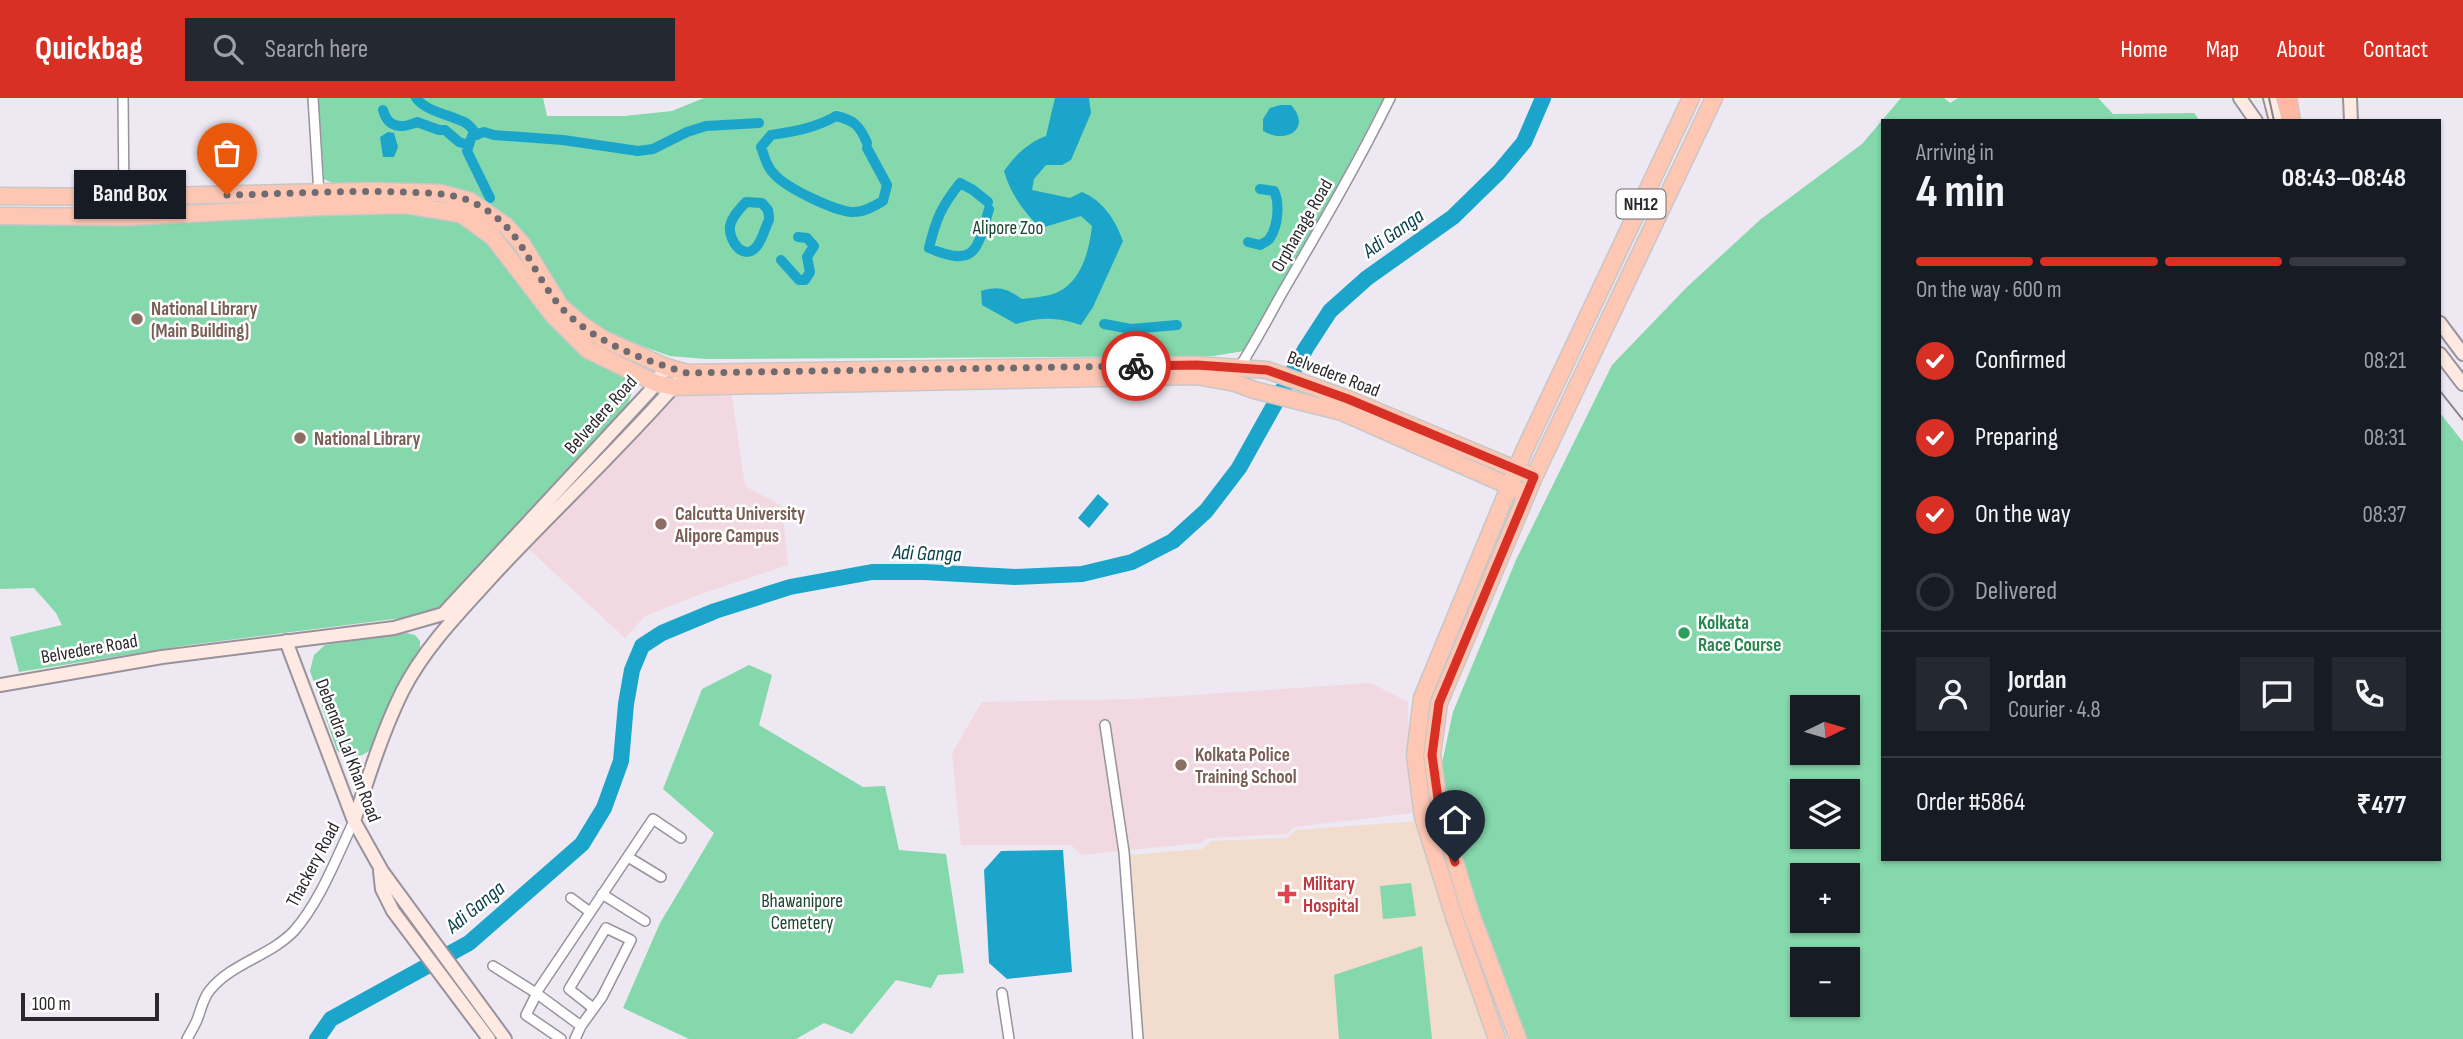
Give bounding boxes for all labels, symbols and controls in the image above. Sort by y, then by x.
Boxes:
search box [185,18,675,81]
text: Quickbag [35,29,143,69]
icon: search [209,30,247,68]
text: Search here [265,34,368,65]
text: Home [2120,35,2168,64]
text: Map [2206,35,2239,64]
text: About [2277,35,2325,64]
text: Contact [2363,35,2428,64]
pin [197,123,257,195]
icon: bag [208,134,246,172]
text: Arriving in [1916,139,1994,167]
text: 08:43–08:48 [2282,163,2406,194]
text: 4 min [1916,165,2005,220]
callout: Band Box [73,170,185,220]
street label: Orphanage Road [1266,175,1338,276]
text: Band Box [93,180,167,208]
road number: NH12 [1616,190,1666,218]
water label: Adi Ganga [1357,203,1429,264]
park label: Alipore Zoo [972,217,1043,240]
text: On the way · 600 m [1916,276,2062,304]
place label: National Library (Main Building) [151,298,257,343]
marker: National Library (Main Building) [129,311,145,327]
courier [1101,331,1171,401]
icon: check [1916,342,1954,380]
text: Confirmed [1975,345,2066,376]
street label: Belvedere Road [1284,346,1383,403]
icon: bike [1117,347,1155,385]
text: 08:21 [2364,347,2406,375]
street label: Belvedere Road [560,371,642,459]
icon: check [1916,419,1954,457]
text: Preparing [1975,422,2058,453]
text: 08:31 [2364,424,2406,452]
place label: National Library [314,428,420,451]
marker: National Library [292,430,308,446]
icon: check [1916,496,1954,534]
text: On the way [1975,499,2071,530]
text: 08:37 [2362,501,2406,529]
place label: Calcutta University Alipore Campus [674,503,805,548]
marker: Calcutta University Alipore Campus [653,516,669,532]
water label: Adi Ganga [891,540,962,567]
text: Delivered [1975,576,2057,607]
place label: Kolkata Race Course [1698,612,1781,657]
marker: Kolkata Race Course [1676,625,1692,641]
street label: Belvedere Road [39,630,139,669]
button: person [1916,657,1990,731]
button: chat [2240,657,2314,731]
button: phone [2332,657,2406,731]
text: Jordan [2008,665,2066,696]
street label: Debendra Lal Khan Road [310,676,386,826]
north arrow [1790,695,1860,765]
map controls [1790,695,1860,1017]
text: Courier · 4.8 [2008,696,2101,724]
place label: Kolkata Police Training School [1195,744,1297,789]
marker: Kolkata Police Training School [1173,757,1189,773]
button: layers [1790,779,1860,849]
text: Order #5864 [1916,787,2025,818]
pin [1425,790,1485,862]
text: ₹477 [2357,790,2406,821]
icon: home [1436,801,1474,839]
street label: Thackery Road [281,818,345,911]
button: + [1790,863,1860,933]
place label: Military Hospital [1303,873,1359,918]
water label: Adi Ganga [440,876,510,939]
marker: Military Hospital [1277,884,1297,904]
park label: Bhawanipore Cemetery [761,890,843,935]
button: − [1790,947,1860,1017]
scale bar [21,990,159,1022]
text: 100 m [32,993,71,1016]

